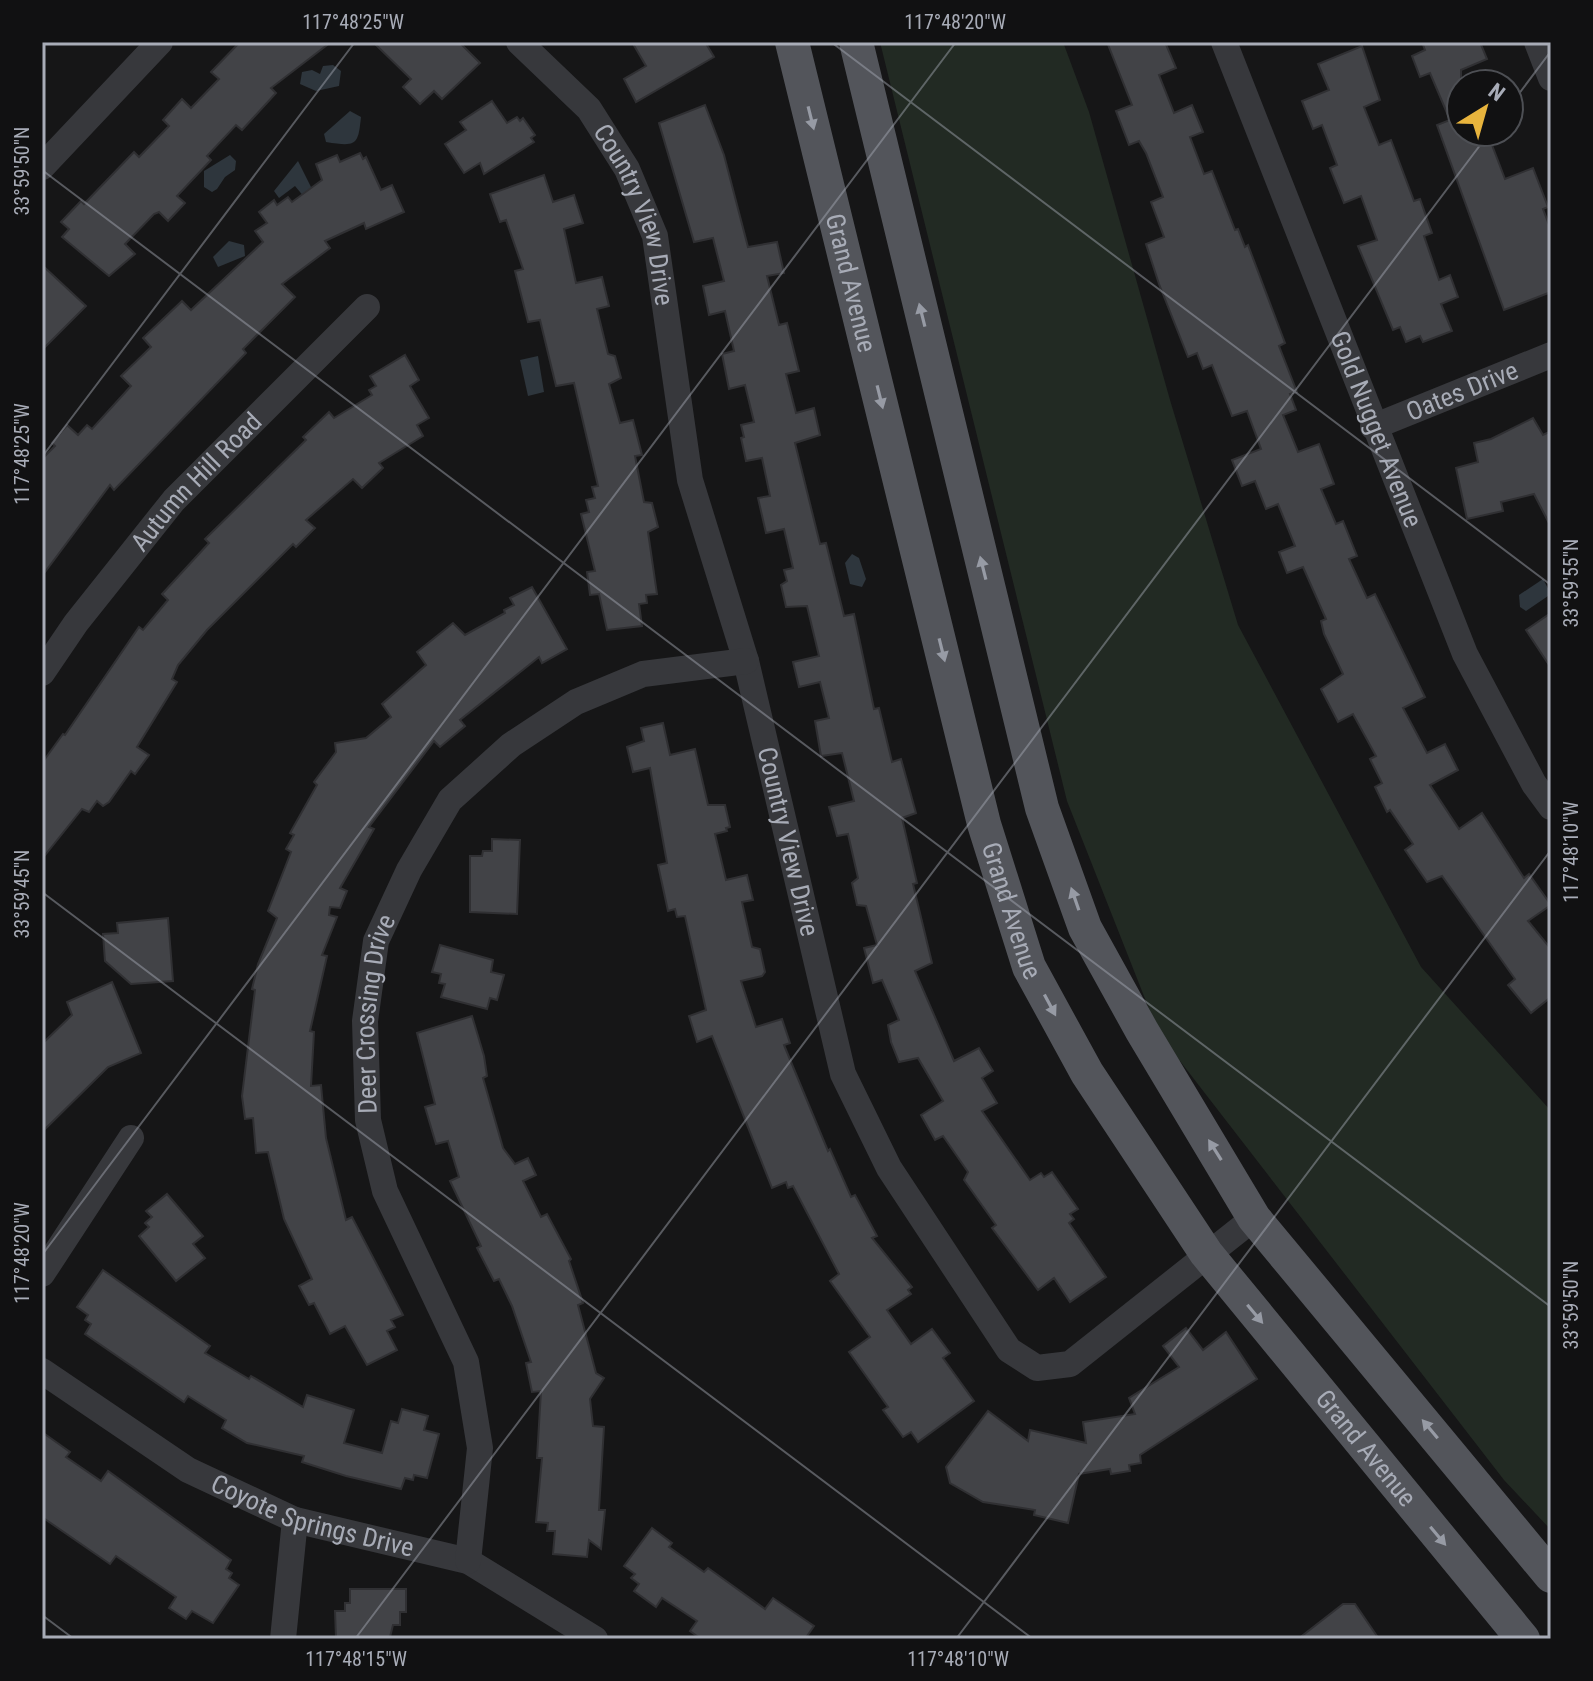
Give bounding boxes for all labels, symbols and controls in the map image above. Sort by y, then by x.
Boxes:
text: 117°48'25"W [302,10,404,34]
text: 117°48'20"W [904,10,1006,34]
north arrow [1445,68,1525,148]
text: N [1484,78,1510,106]
one-way arrow [805,105,818,130]
street label: Country View Drive [587,118,680,307]
text: 33°59'50"N [10,126,34,216]
street label: Grand Avenue [820,211,883,355]
one-way arrow [915,303,927,328]
street label: Gold Nugget Avenue [1324,327,1429,532]
street label: Oates Drive [1402,355,1522,427]
one-way arrow [874,385,886,410]
text: 117°48'25"W [10,403,34,505]
street label: Autumn Hill Road [124,406,268,557]
text: 33°59'55"N [1559,538,1583,628]
one-way arrow [976,556,988,581]
one-way arrow [936,637,948,662]
street label: Country View Drive [752,744,825,939]
text: 117°48'10"W [1559,801,1583,903]
street label: Grand Avenue [976,839,1048,984]
text: 33°59'45"N [10,849,34,939]
one-way arrow [1068,887,1080,911]
street label: Deer Crossing Drive [350,909,401,1114]
one-way arrow [1043,993,1056,1016]
one-way arrow [1208,1139,1222,1161]
text: 117°48'20"W [10,1202,34,1304]
text: 33°59'50"N [1559,1260,1583,1350]
one-way arrow [1246,1303,1263,1323]
street label: Grand Avenue [1310,1384,1423,1512]
one-way arrow [1422,1420,1439,1440]
street label: Coyote Springs Drive [206,1468,417,1563]
one-way arrow [1429,1526,1446,1546]
text: 117°48'15"W [305,1647,407,1671]
text: 117°48'10"W [907,1647,1009,1671]

